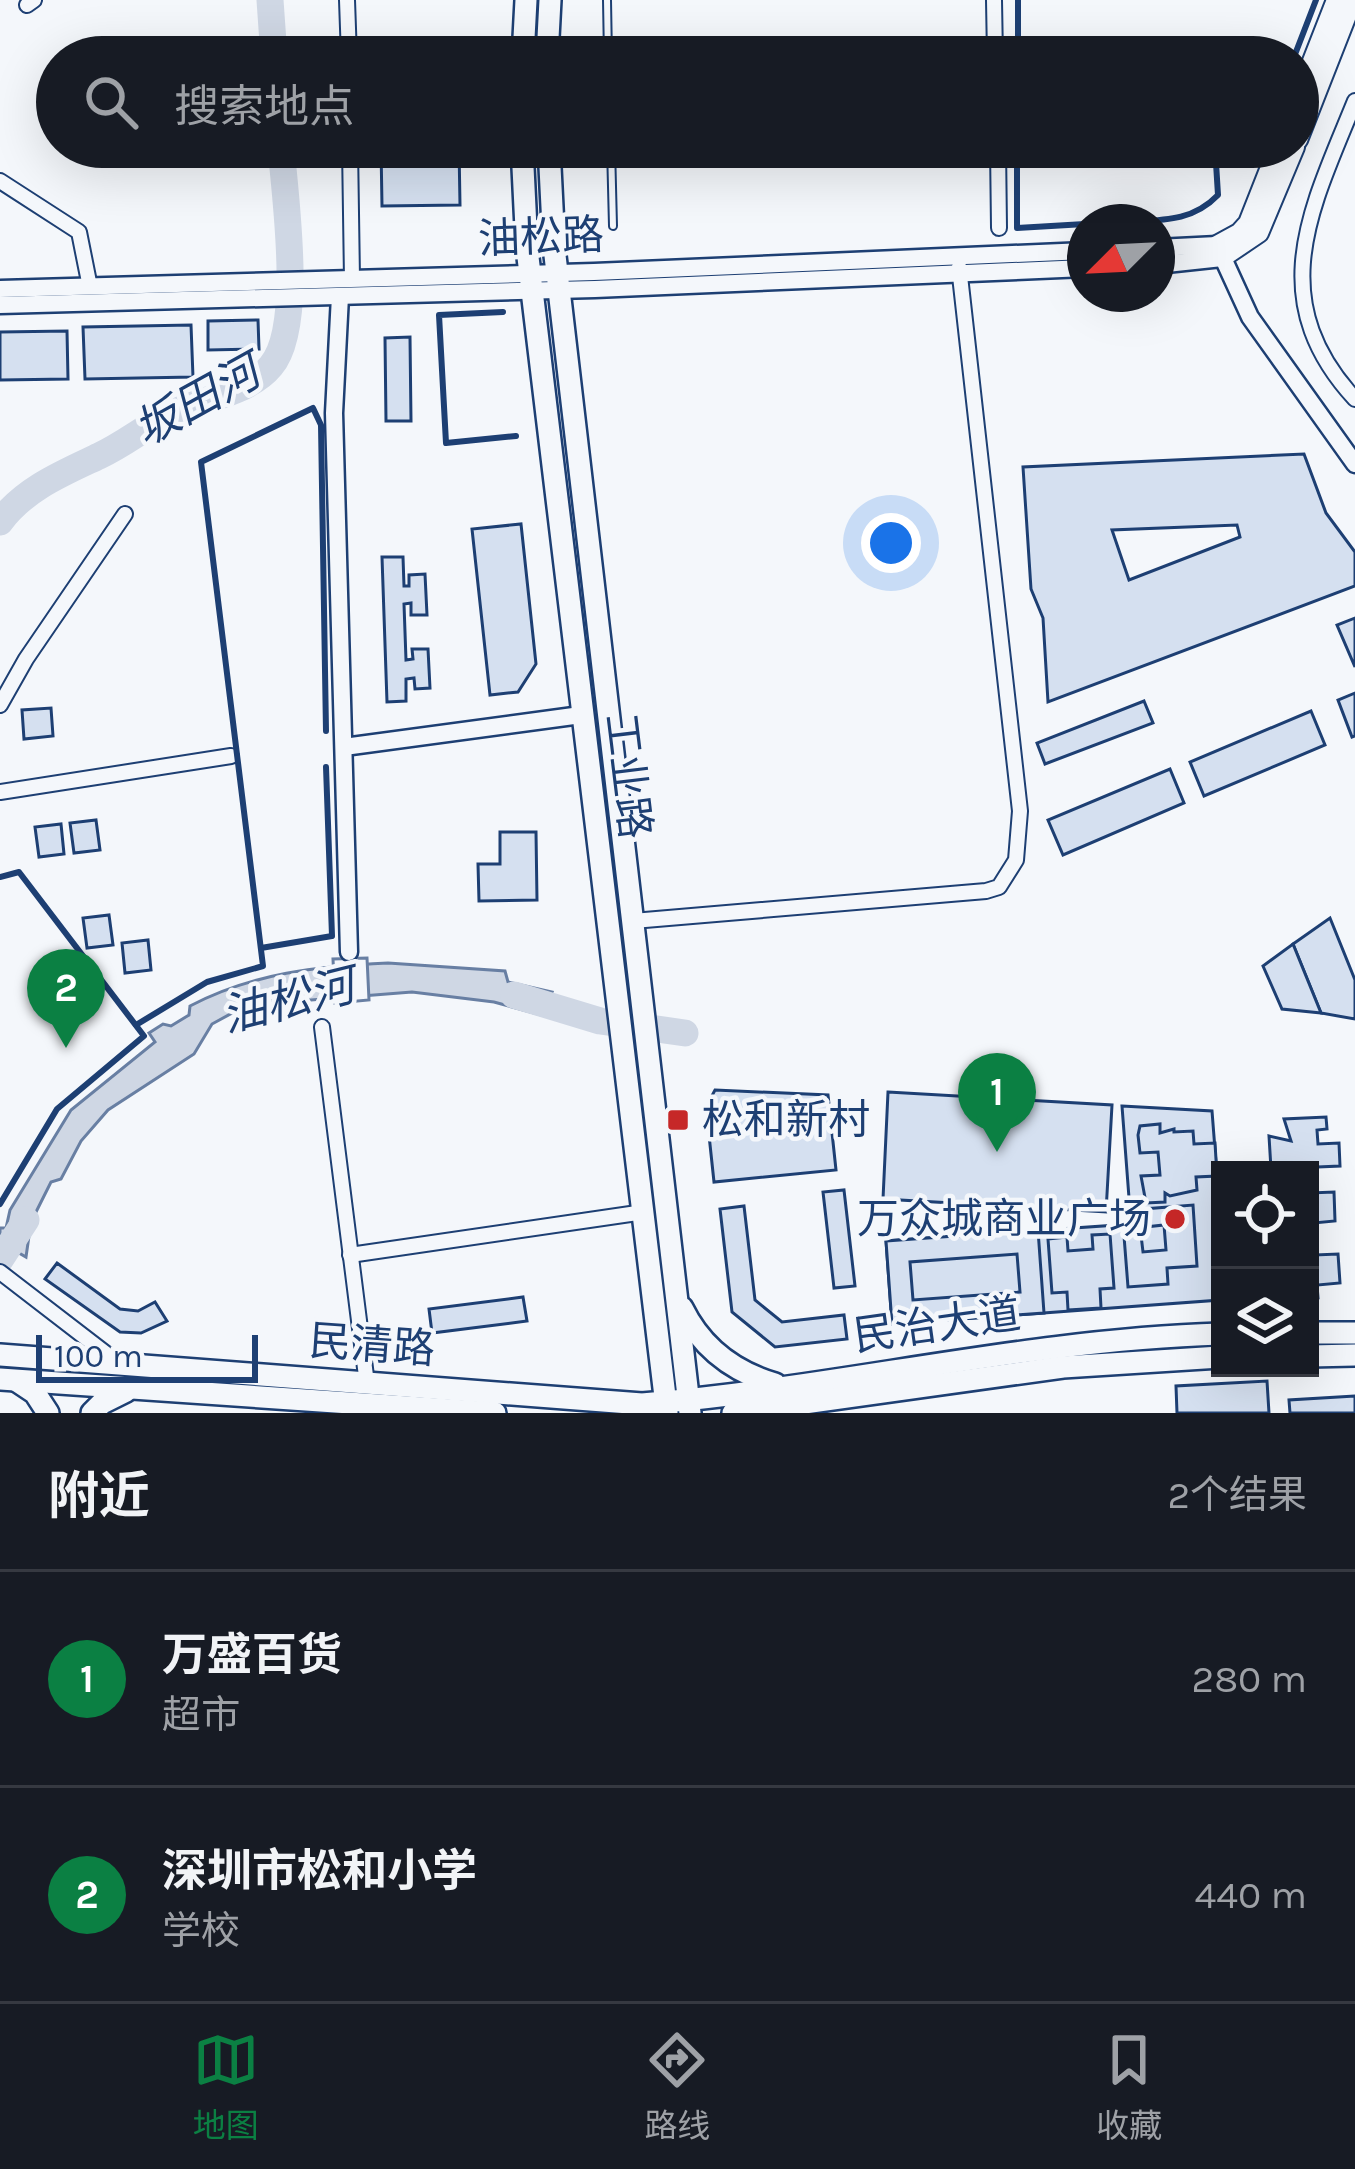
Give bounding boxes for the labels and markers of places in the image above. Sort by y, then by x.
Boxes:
pin: 2 [27,949,105,1048]
pin: 1 [958,1053,1036,1152]
place label: 松和新村 [702,1095,870,1145]
marker: 松和新村 [665,1107,691,1133]
place label: 万众城商业广场 [857,1194,1151,1244]
marker: 万众城商业广场 [1162,1206,1188,1232]

